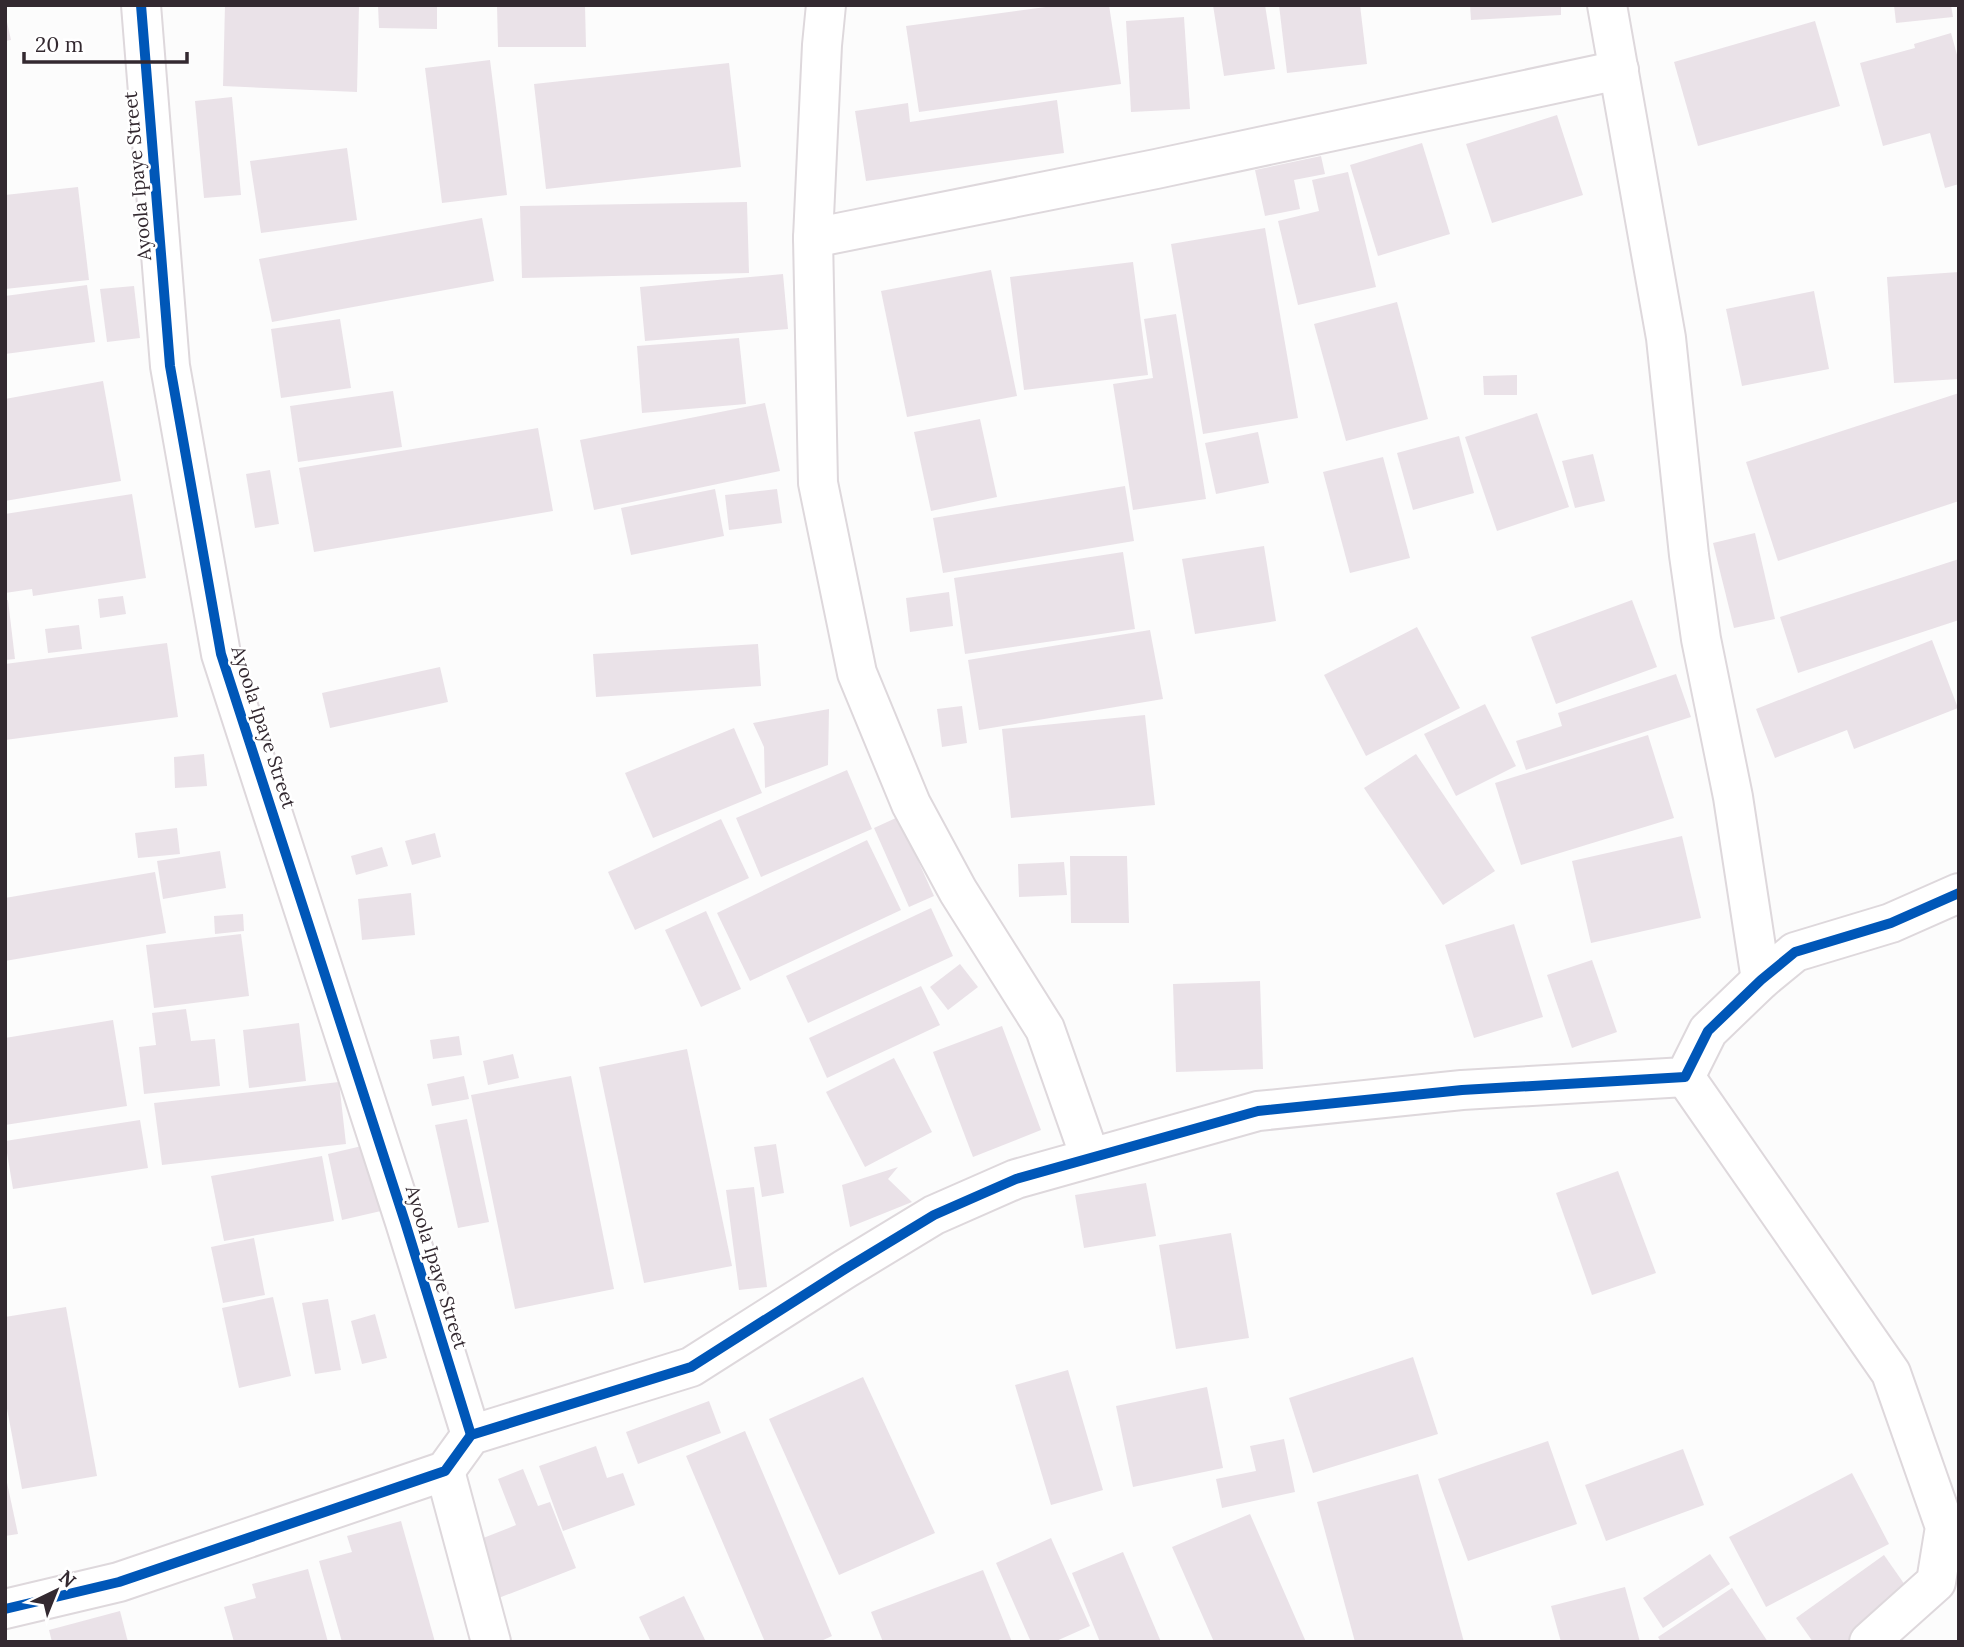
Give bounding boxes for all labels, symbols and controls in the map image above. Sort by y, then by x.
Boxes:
scale bar [24,21,187,65]
text: 20 m [35,31,84,58]
street label: Ayoola Ipaye Street [118,90,156,263]
street label: Ayoola Ipaye Street [226,642,302,812]
street label: Ayoola Ipaye Street [400,1181,473,1352]
north arrow [21,1556,91,1626]
text: N [54,1565,81,1593]

